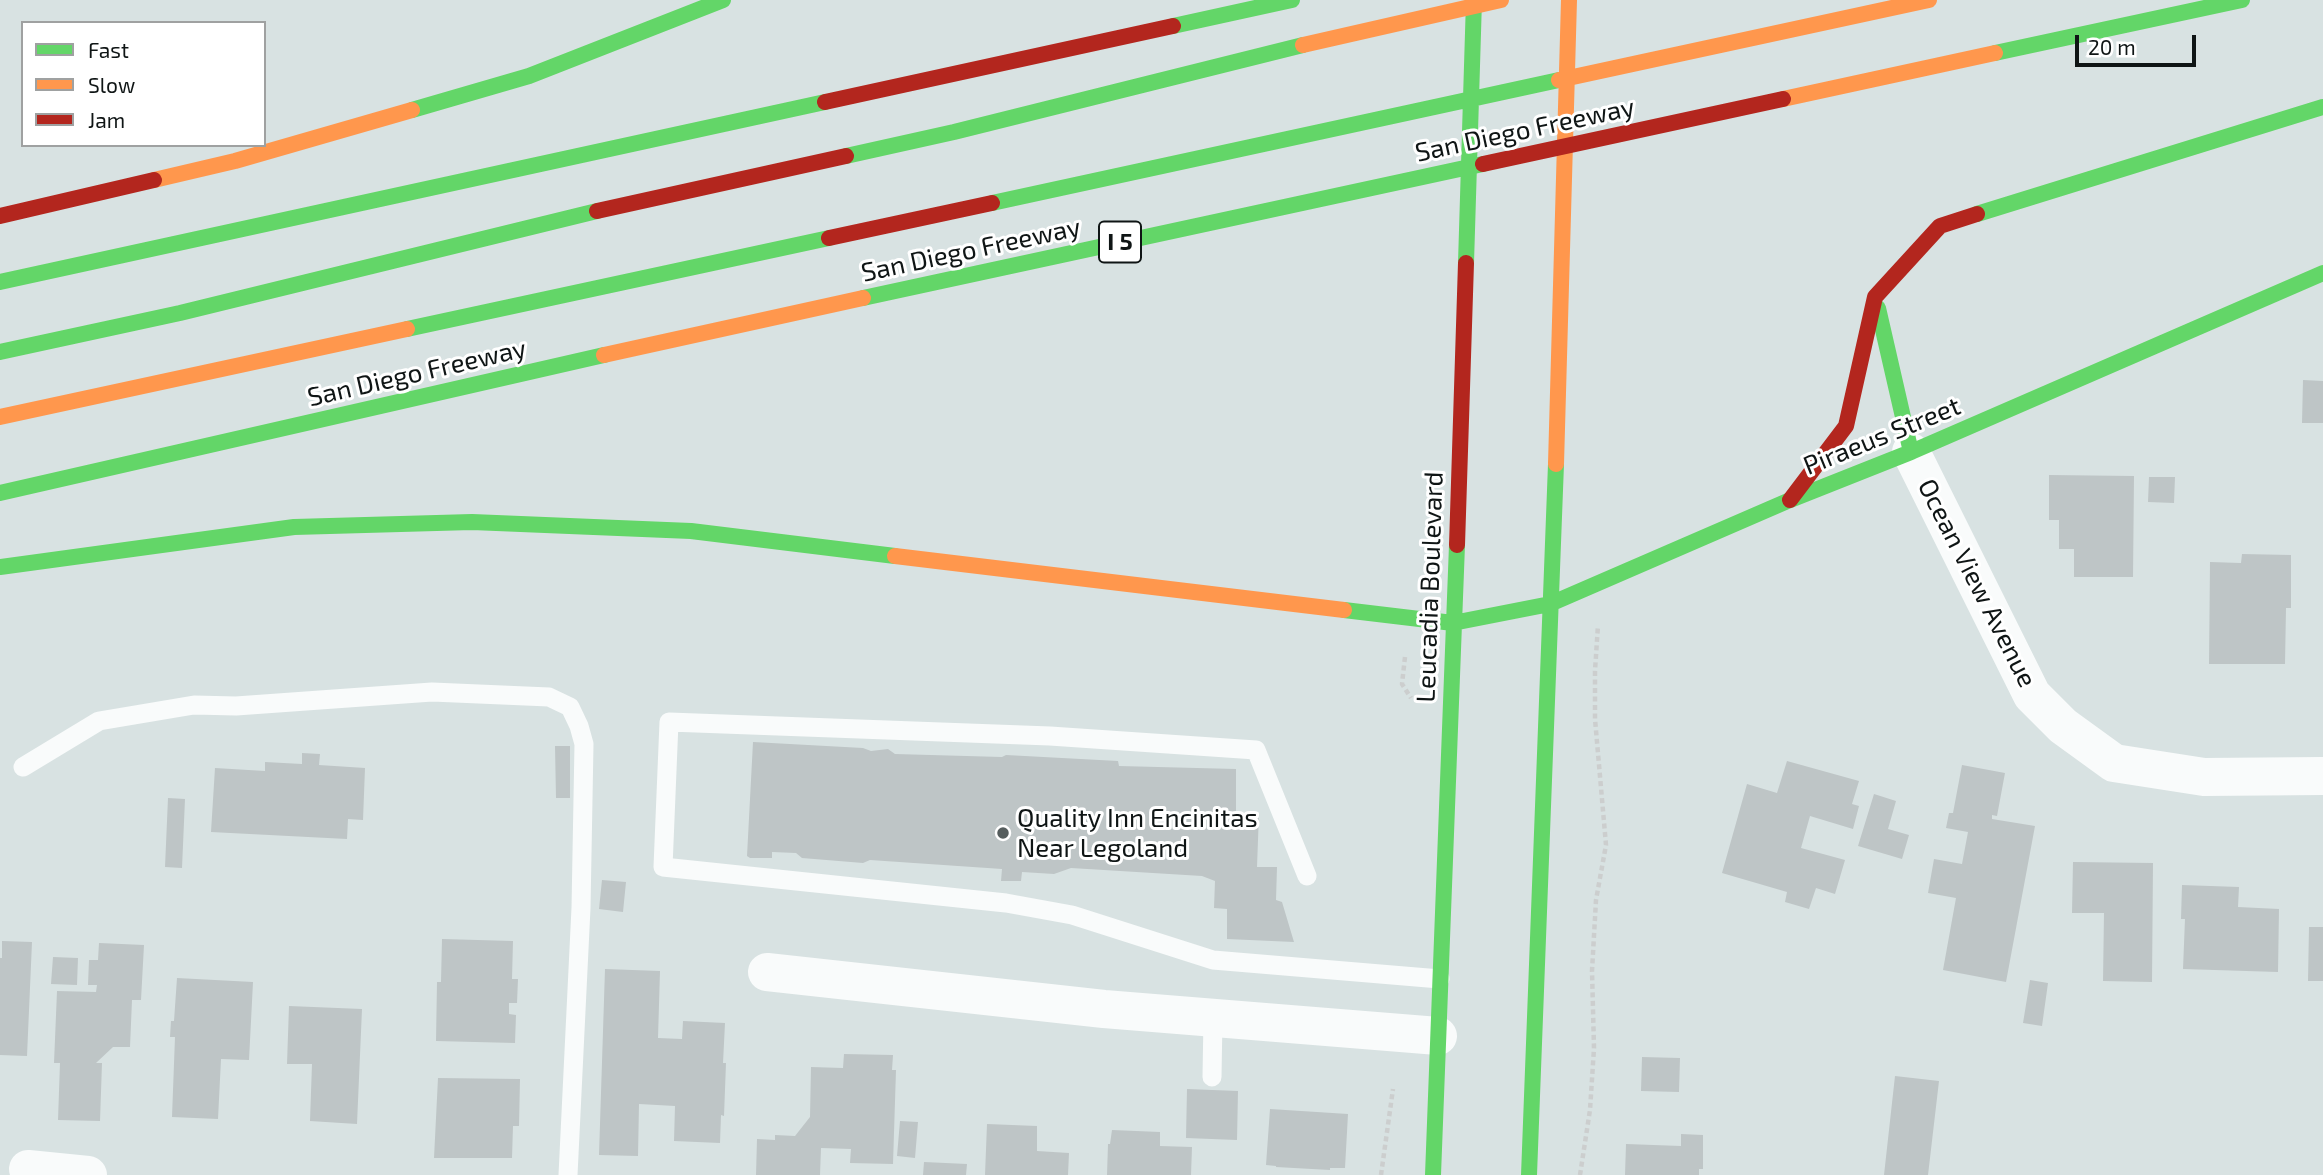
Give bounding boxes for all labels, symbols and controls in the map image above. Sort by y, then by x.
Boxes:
legend [21,21,266,147]
scale bar [2078,21,2199,65]
text: 20 m [2088,34,2136,59]
text: Fast [88,37,129,62]
text: Slow [88,72,135,97]
street label: San Diego Freeway [1413,92,1637,168]
text: Jam [88,107,125,132]
street label: San Diego Freeway [859,212,1083,288]
road number: I 5 [1099,222,1141,262]
street label: San Diego Freeway [305,333,529,413]
street label: Piraeus Street [1799,390,1965,482]
street label: Leucadia Boulevard [1410,471,1450,703]
street label: Ocean View Avenue [1911,474,2043,692]
place label: Quality Inn Encinitas Near Legoland [1017,802,1258,864]
marker: Quality Inn Encinitas Near Legoland [995,825,1011,841]

